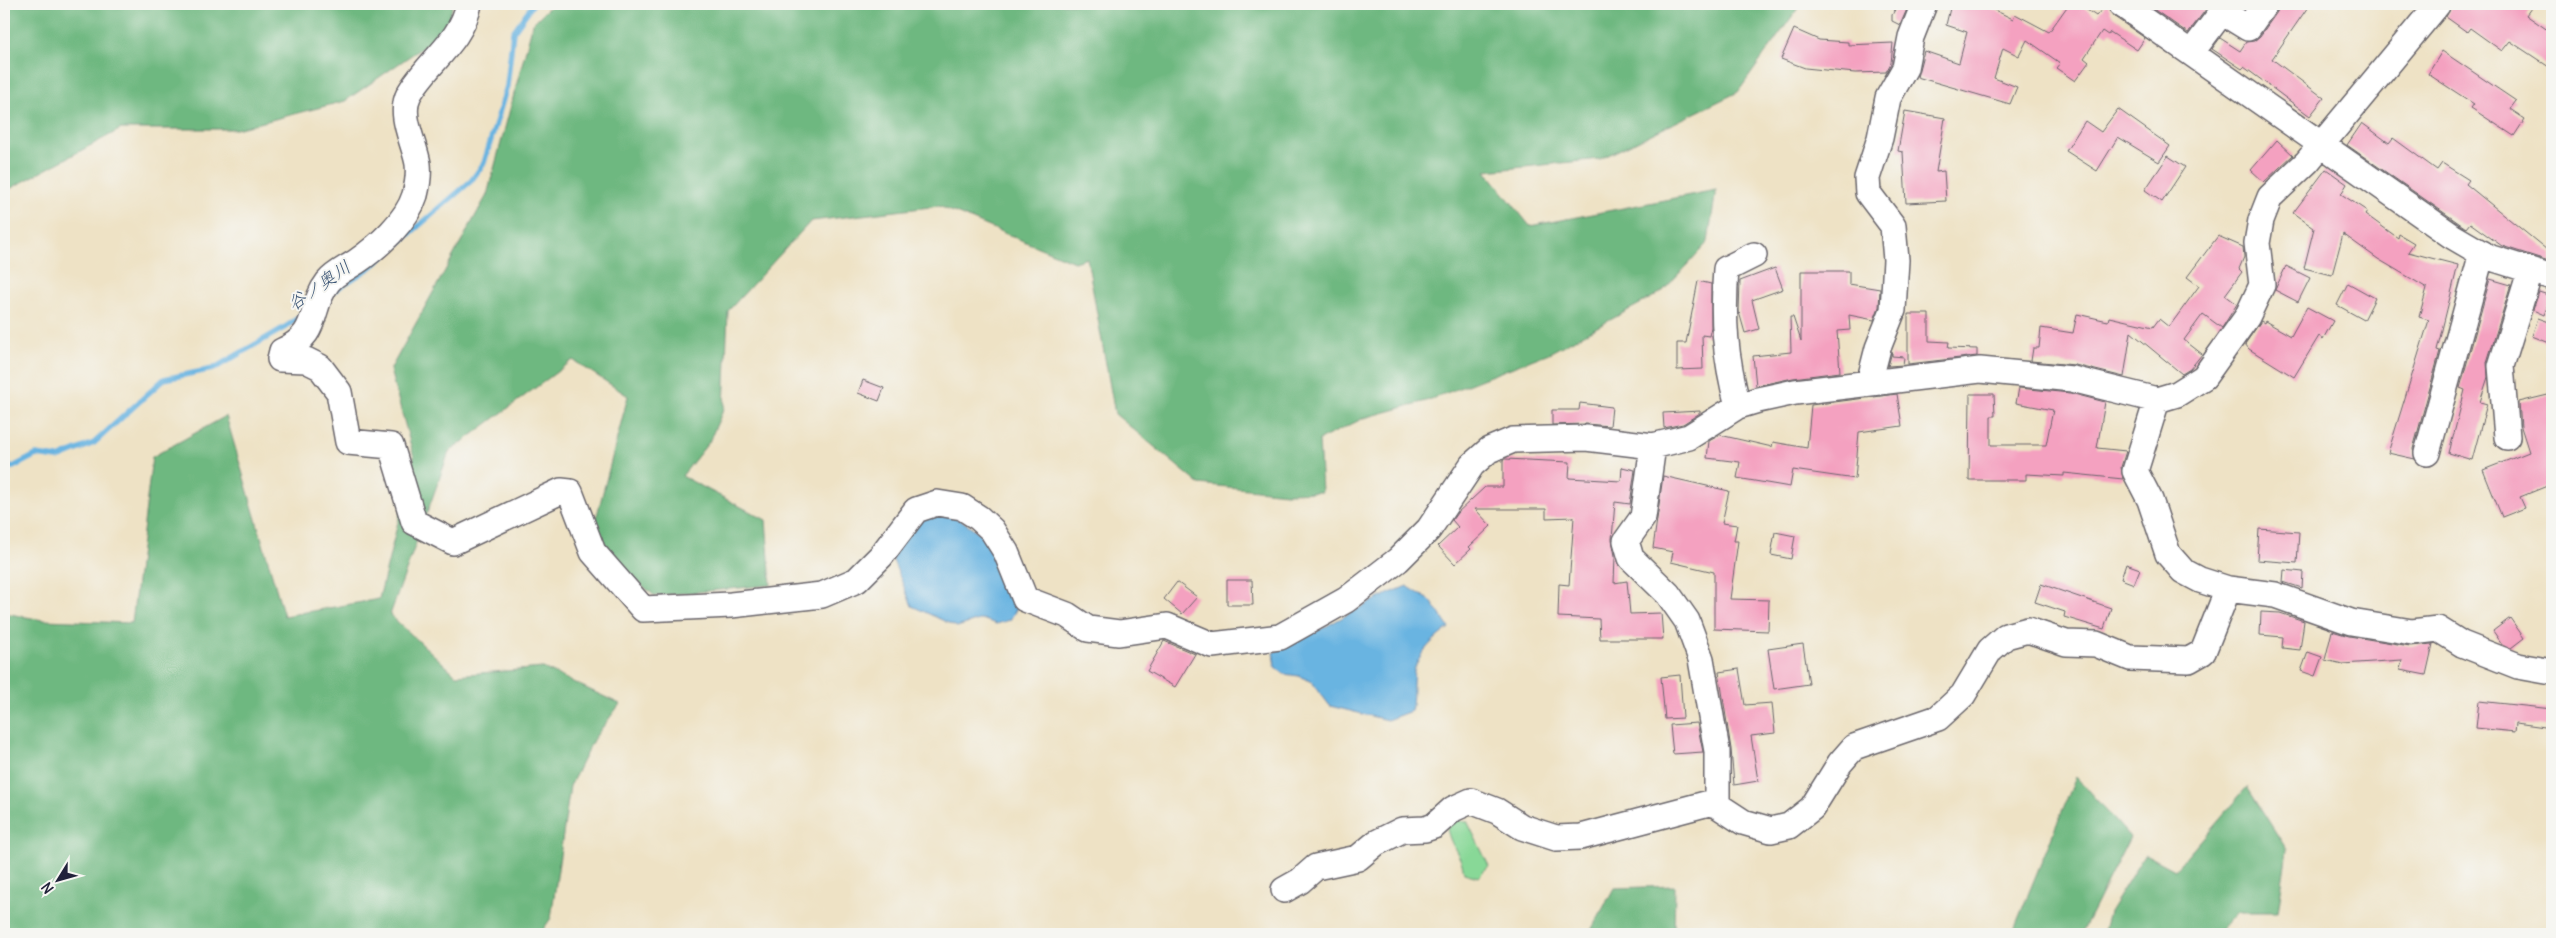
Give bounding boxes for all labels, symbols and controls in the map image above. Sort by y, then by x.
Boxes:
water label: 谷ノ奥川 [283,255,355,315]
north arrow [32,856,82,906]
text: N [38,879,58,897]

